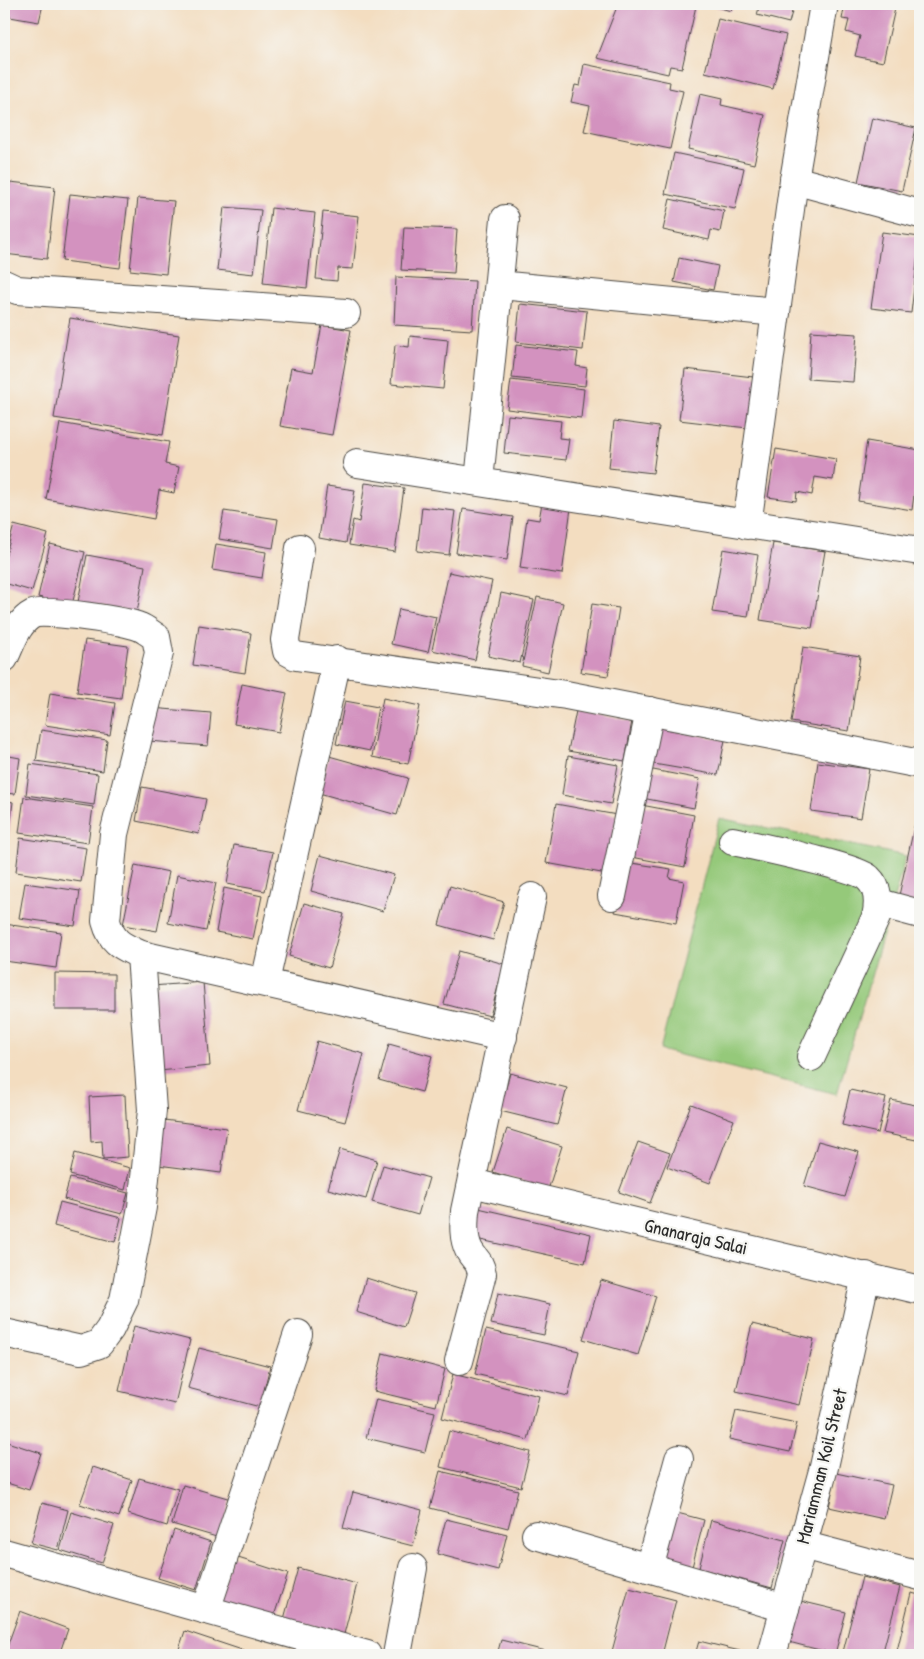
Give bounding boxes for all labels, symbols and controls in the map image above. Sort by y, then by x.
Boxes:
street label: Gnanaraja Salai [642,1212,750,1260]
street label: Mariamman Koil Street [789,1385,853,1547]

